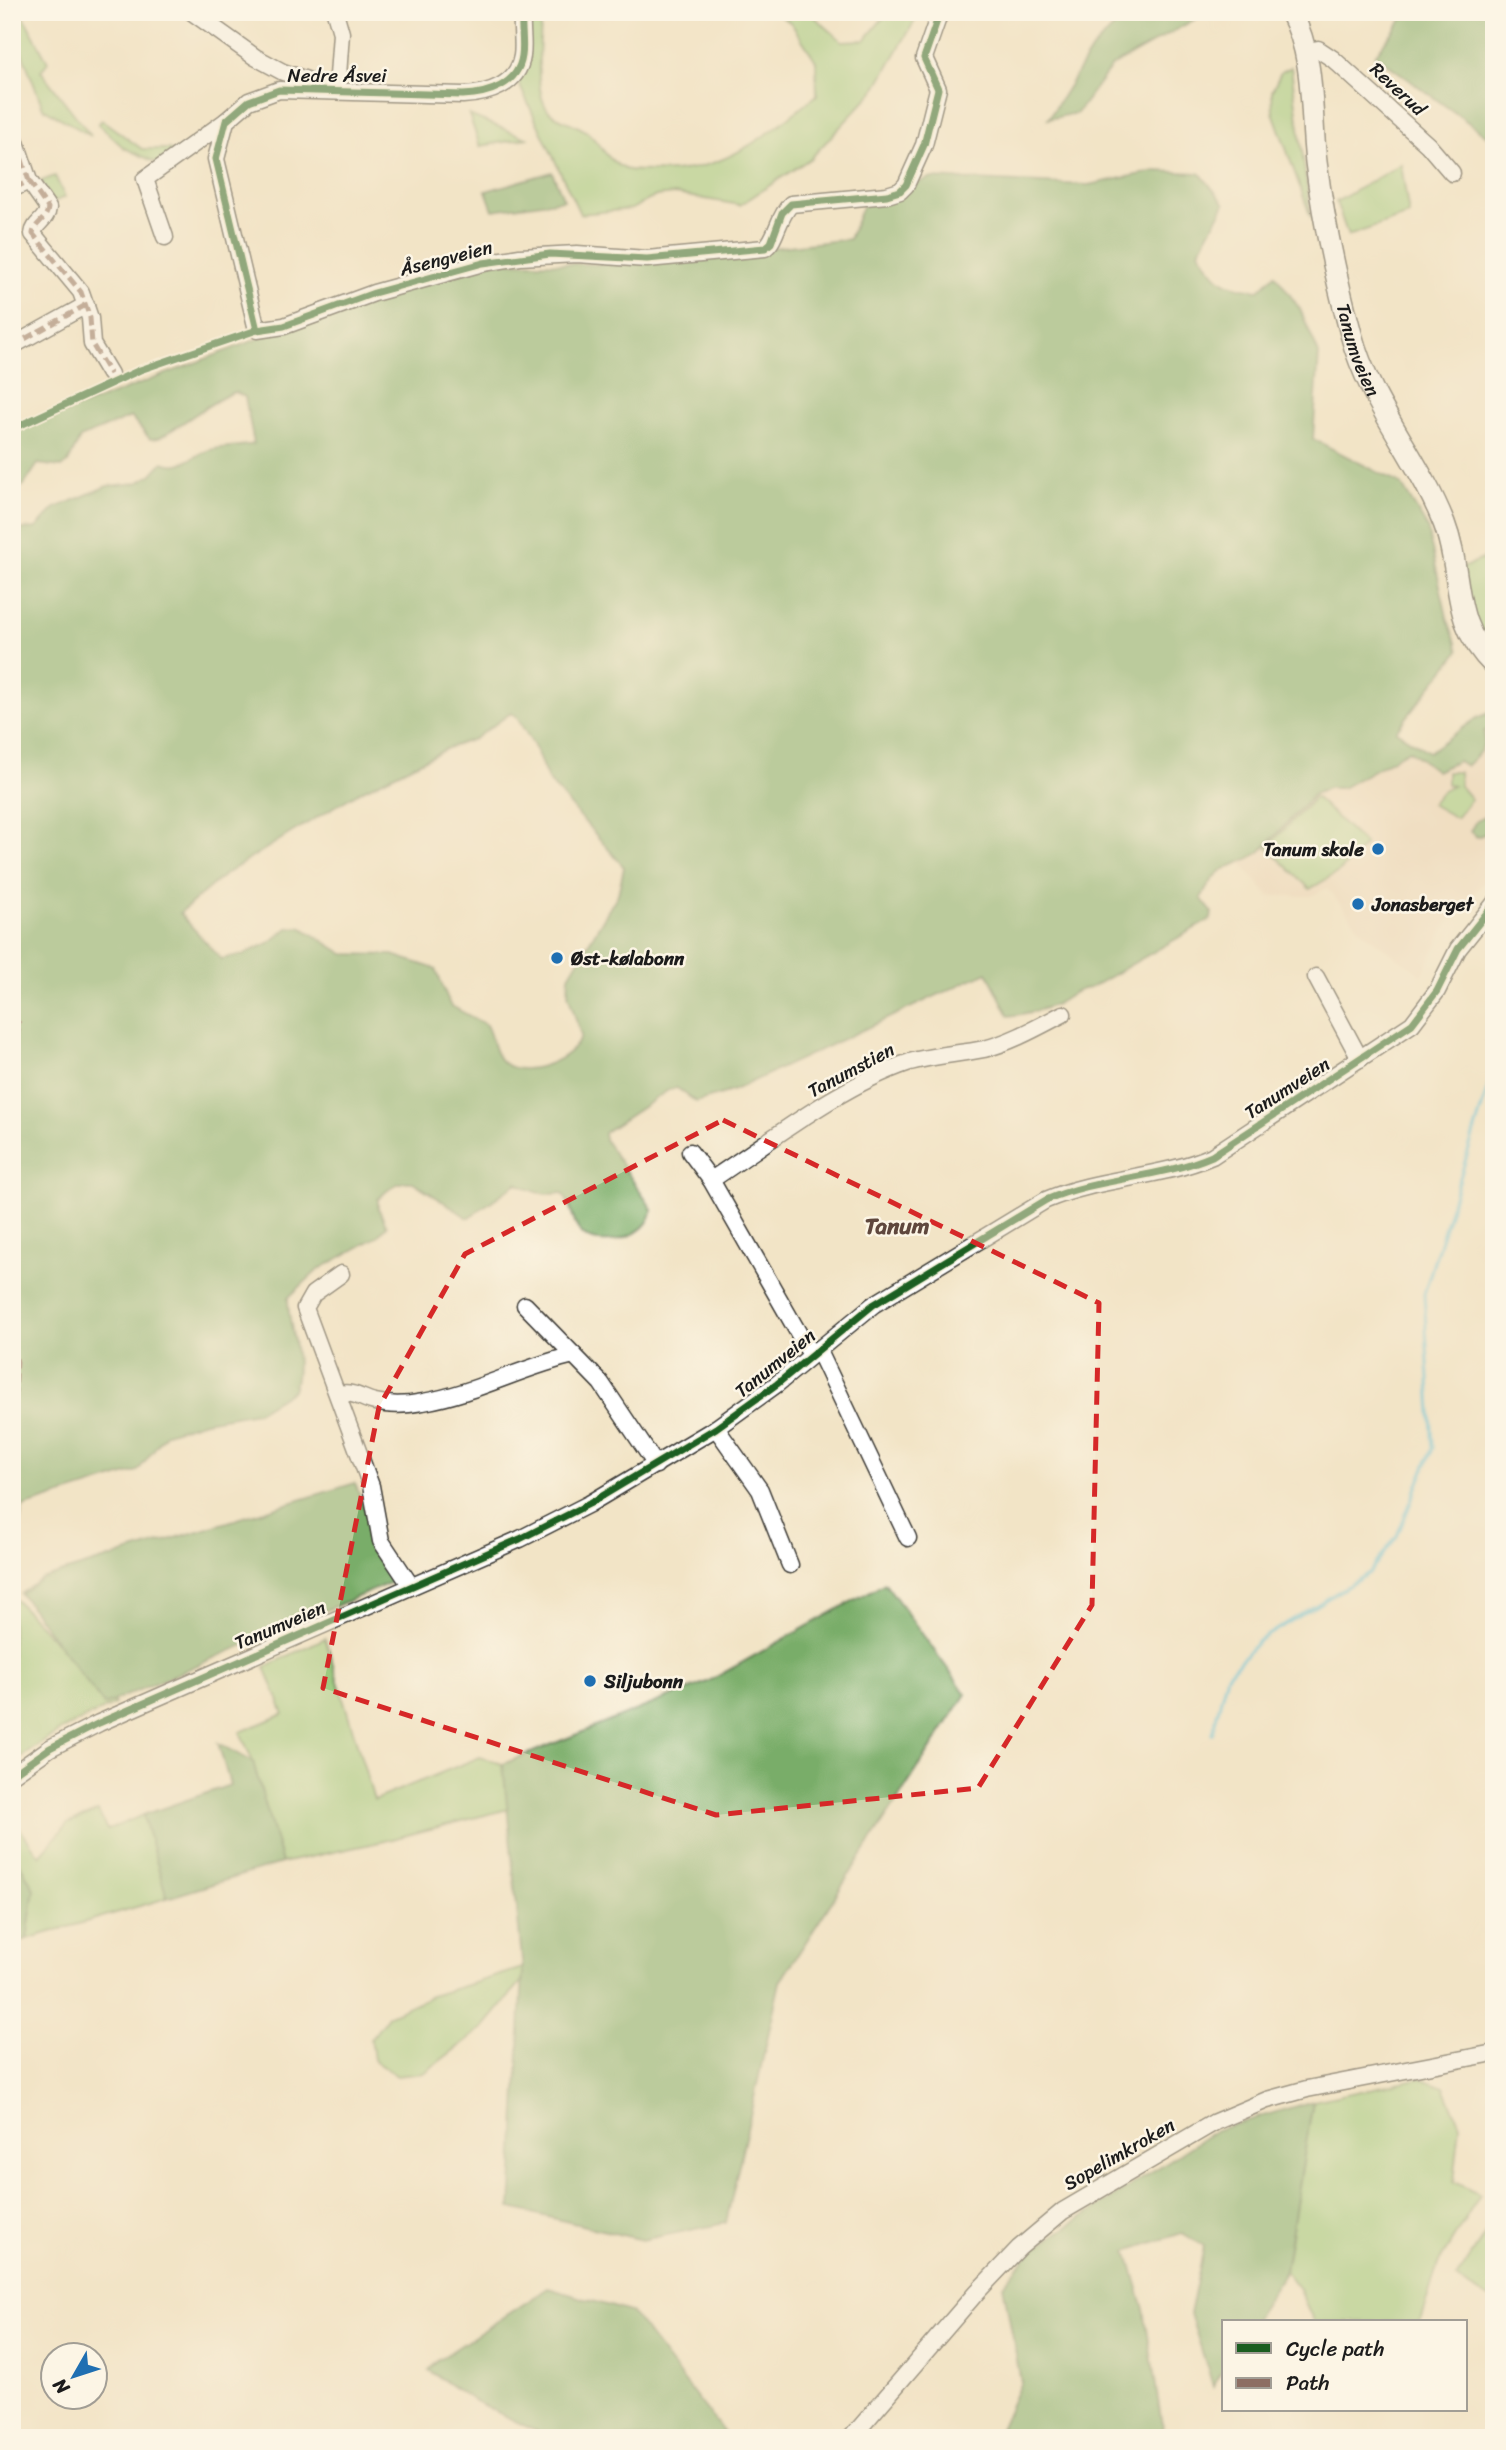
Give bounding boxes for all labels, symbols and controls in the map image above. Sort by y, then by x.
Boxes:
street label: Reverud [1362,54,1436,126]
street label: Nedre Åsvei [288,59,387,92]
street label: Åsengveien [395,231,496,286]
street label: Tanumveien [1327,300,1390,402]
place label: Tanum skole [1263,833,1364,866]
marker: Tanum skole [1370,841,1386,857]
place label: Jonasberget [1371,888,1475,921]
marker: Jonasberget [1350,896,1366,912]
place label: Øst-kølabonn [571,942,685,975]
marker: Øst-kølabonn [549,950,565,966]
street label: Tanumstien [801,1033,901,1107]
street label: Tanumveien [1237,1048,1337,1128]
district label: Tanum [865,1206,930,1247]
street label: Tanumveien [727,1320,823,1406]
street label: Tanumveien [229,1591,331,1659]
place label: Siljubonn [603,1665,684,1698]
marker: Siljubonn [582,1673,598,1689]
street label: Sopelimkroken [1057,2109,1181,2199]
legend [1222,2320,1468,2412]
text: Cycle path [1286,2330,1385,2368]
north arrow [38,2342,108,2412]
text: Path [1286,2364,1329,2402]
text: N [44,2370,79,2403]

